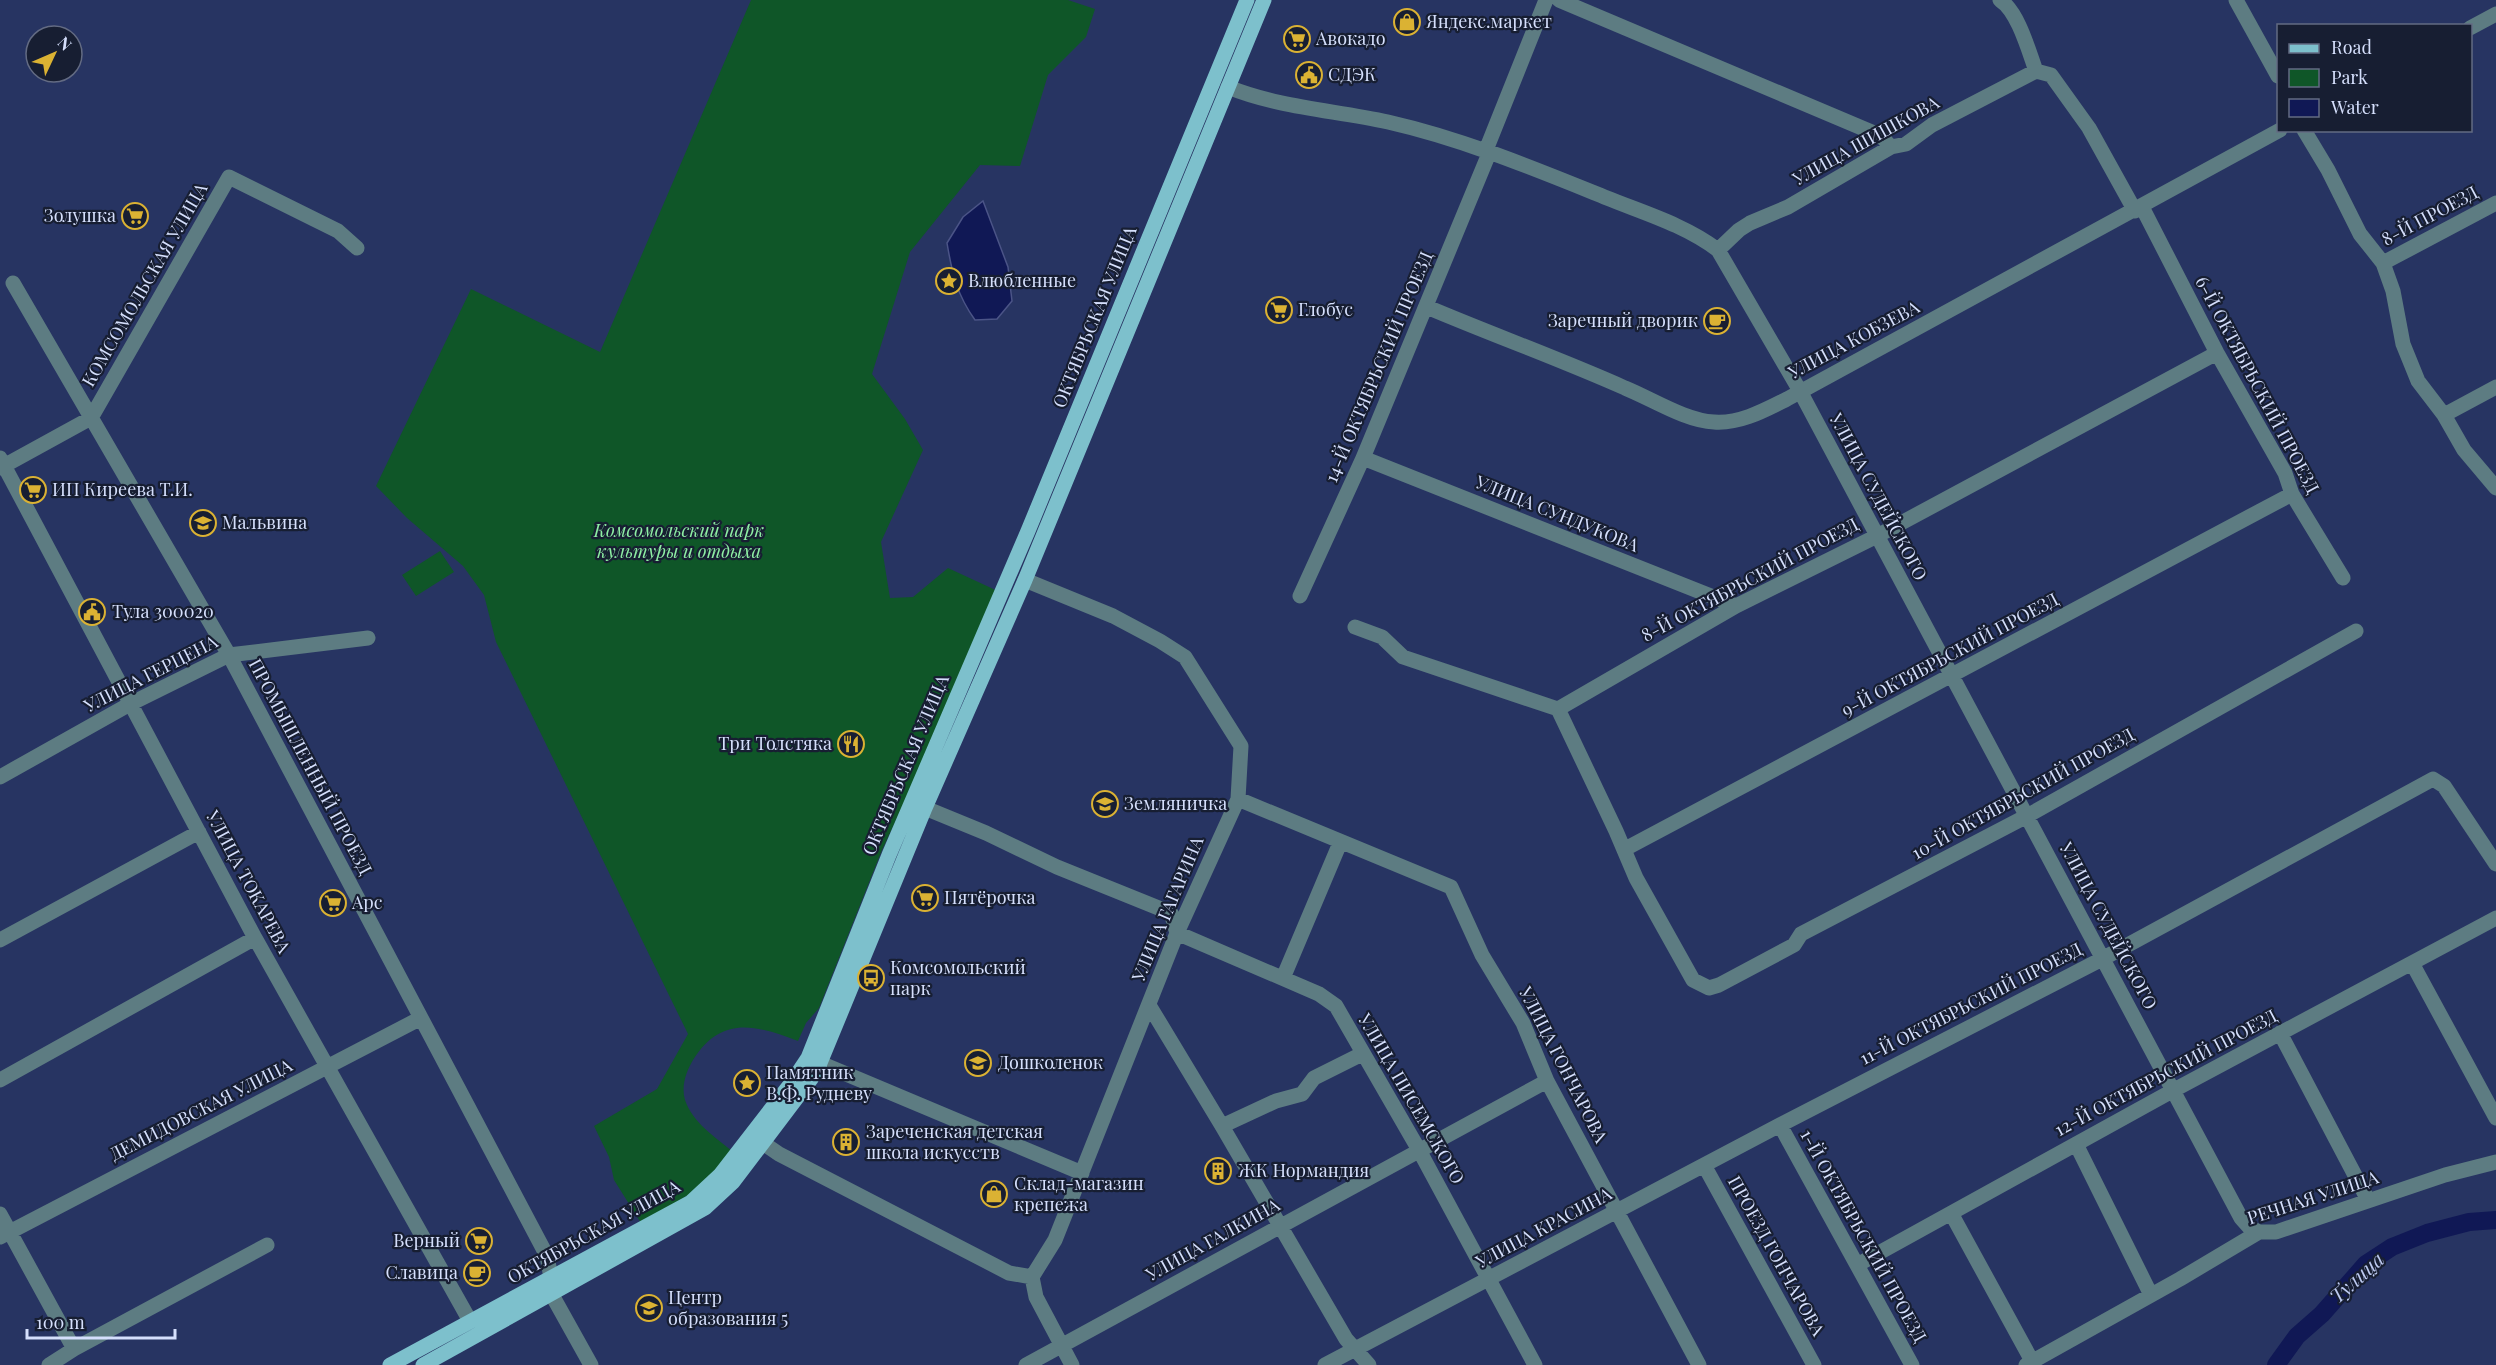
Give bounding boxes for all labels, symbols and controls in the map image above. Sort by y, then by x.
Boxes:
shop icon: Яндекс.маркет [1392,7,1422,37]
place label: Яндекс.маркет [1425,9,1552,33]
north arrow [24,24,84,84]
supermarket icon: Авокадо [1282,24,1312,54]
legend [2277,24,2472,132]
place label: Авокадо [1315,26,1386,50]
text: N [54,32,77,55]
text: Road [2331,35,2372,59]
public building icon: СДЭК [1294,60,1324,90]
place label: СДЭК [1328,62,1376,86]
text: Park [2331,65,2368,89]
street label: УЛИЦА ШИШКОВА [1787,90,1944,191]
text: Water [2330,95,2379,119]
street label: КОМСОМОЛЬСКАЯ УЛИЦА [76,178,213,391]
street label: 8-Й ПРОЕЗД [2377,180,2482,251]
supermarket icon: Золушка [120,201,150,231]
place label: Золушка [44,203,116,227]
street label: ОКТЯБРЬСКАЯ УЛИЦА [1047,222,1142,411]
street label: 14-Й ОКТЯБРЬСКИЙ ПРОЕЗД [1318,247,1438,486]
place icon: Влюбленные [934,266,964,296]
place label: Влюбленные [968,268,1076,292]
street label: 6-Й ОКТЯБРЬСКИЙ ПРОЕЗД [2190,272,2325,497]
street label: УЛИЦА КОБЗЕВА [1783,294,1924,384]
supermarket icon: Глобус [1264,295,1294,325]
place label: Глобус [1298,297,1353,321]
cafe icon: Заречный дворик [1702,306,1732,336]
place label: Заречный дворик [1548,308,1698,332]
street label: УЛИЦА СУДЕЙСКОГО [1824,408,1933,584]
street label: УЛИЦА СУНДУКОВА [1471,469,1643,557]
supermarket icon: ИП Киреева Т.И. [18,475,48,505]
place label: ИП Киреева Т.И. [52,477,193,501]
school or university icon: Мальвина [188,508,218,538]
place label: Мальвина [222,510,307,534]
street label: 8-Й ОКТЯБРЬСКИЙ ПРОЕЗД [1637,512,1862,647]
park label: Комсомольский парк культуры и отдыха [593,518,764,563]
street label: 9-Й ОКТЯБРЬСКИЙ ПРОЕЗД [1837,587,2062,722]
public building icon: Тула 300020 [77,597,107,627]
place label: Тула 300020 [112,599,214,623]
street label: УЛИЦА ГЕРЦЕНА [79,629,222,718]
street label: ПРОМЫШЛЕННЫЙ ПРОЕЗД [244,654,378,879]
street label: ОКТЯБРЬСКАЯ УЛИЦА [856,670,954,859]
street label: 10-Й ОКТЯБРЬСКИЙ ПРОЕЗД [1907,722,2138,864]
restaurant icon: Три Толстяка [836,729,866,759]
place label: Три Толстяка [718,731,832,755]
school or university icon: Земляничка [1090,789,1120,819]
place label: Земляничка [1124,791,1227,815]
street label: УЛИЦА ТОКАРЕВА [201,805,297,958]
street label: УЛИЦА ГАГАРИНА [1125,832,1209,986]
street label: УЛИЦА СУДЕЙСКОГО [2054,837,2163,1013]
supermarket icon: Пятёрочка [910,883,940,913]
place label: Пятёрочка [944,885,1035,909]
supermarket icon: Арс [318,888,348,918]
place label: Арс [351,890,383,914]
street label: 11-Й ОКТЯБРЬСКИЙ ПРОЕЗД [1855,936,2086,1070]
place label: Комсомольский парк [890,955,1026,1000]
bus stop icon: Комсомольский парк [856,963,886,993]
street label: УЛИЦА ГОНЧАРОВА [1514,981,1614,1147]
street label: 12-Й ОКТЯБРЬСКИЙ ПРОЕЗД [2050,1003,2281,1141]
street label: УЛИЦА ПИСЕМСКОГО [1353,1008,1470,1188]
school or university icon: Дошколенок [963,1048,993,1078]
place label: Дошколенок [998,1050,1103,1074]
street label: ДЕМИДОВСКАЯ УЛИЦА [105,1052,296,1166]
place label: Памятник В.Ф. Рудневу [766,1060,872,1105]
place icon: Памятник В.Ф. Рудневу [732,1068,762,1098]
place label: Зареченская детская школа искусств [866,1119,1043,1164]
street label: 1-Й ОКТЯБРЬСКИЙ ПРОЕЗД [1795,1125,1932,1346]
building icon: Зареченская детская школа искусств [831,1127,861,1157]
building icon: ЖК Нормандия [1203,1156,1233,1186]
place label: ЖК Нормандия [1238,1158,1369,1182]
street label: РЕЧНАЯ УЛИЦА [2244,1164,2382,1230]
place label: Склад-магазин крепежа [1014,1171,1144,1216]
street label: ПРОЕЗД ГОНЧАРОВА [1723,1171,1831,1340]
street label: ОКТЯБРЬСКАЯ УЛИЦА [503,1173,685,1289]
shop icon: Склад-магазин крепежа [979,1179,1009,1209]
street label: УЛИЦА КРАСИНА [1470,1181,1616,1274]
street label: УЛИЦА ГАЛКИНА [1140,1192,1284,1286]
supermarket icon: Верный [464,1226,494,1256]
place label: Верный [393,1228,460,1252]
water label: Тулица [2323,1245,2389,1309]
cafe icon: Славица [462,1258,492,1288]
place label: Славица [385,1260,458,1284]
place label: Центр образования 5 [668,1285,788,1330]
school or university icon: Центр образования 5 [634,1293,664,1323]
scale bar [27,1302,176,1340]
text: 100 m [36,1310,85,1334]

